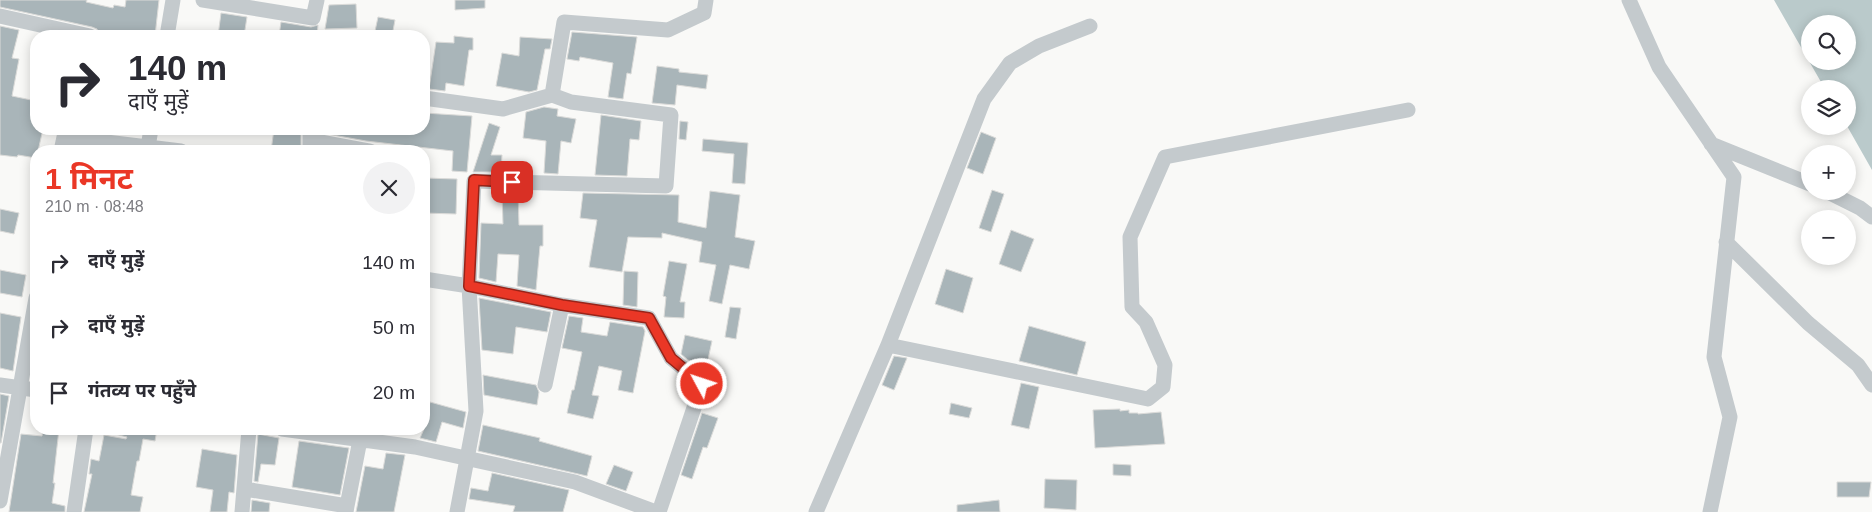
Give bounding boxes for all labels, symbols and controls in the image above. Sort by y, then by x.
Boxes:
map controls [1801,15,1856,265]
button: search [1801,15,1856,70]
text: 140 m [128,48,227,87]
icon: right [45,50,110,115]
button: layers [1801,80,1856,135]
text: दाएँ मुड़ें [128,89,189,114]
button: + [1801,145,1856,200]
pin [491,161,533,203]
text: 1 मिनट [45,162,133,195]
button: close [363,162,415,214]
icon: arrive [498,168,526,196]
text: 210 m · 08:48 [45,198,144,215]
button: − [1801,210,1856,265]
icon: right [45,249,73,277]
text: दाएँ मुड़ें [88,250,144,271]
text: 140 m [362,252,415,273]
icon: right [45,314,73,342]
text: दाएँ मुड़ें [88,315,144,336]
text: 50 m [373,317,415,338]
position arrow [675,357,727,409]
icon: arrive [45,379,73,407]
text: गंतव्य पर पहुँचे [88,380,196,401]
text: 20 m [373,382,415,403]

